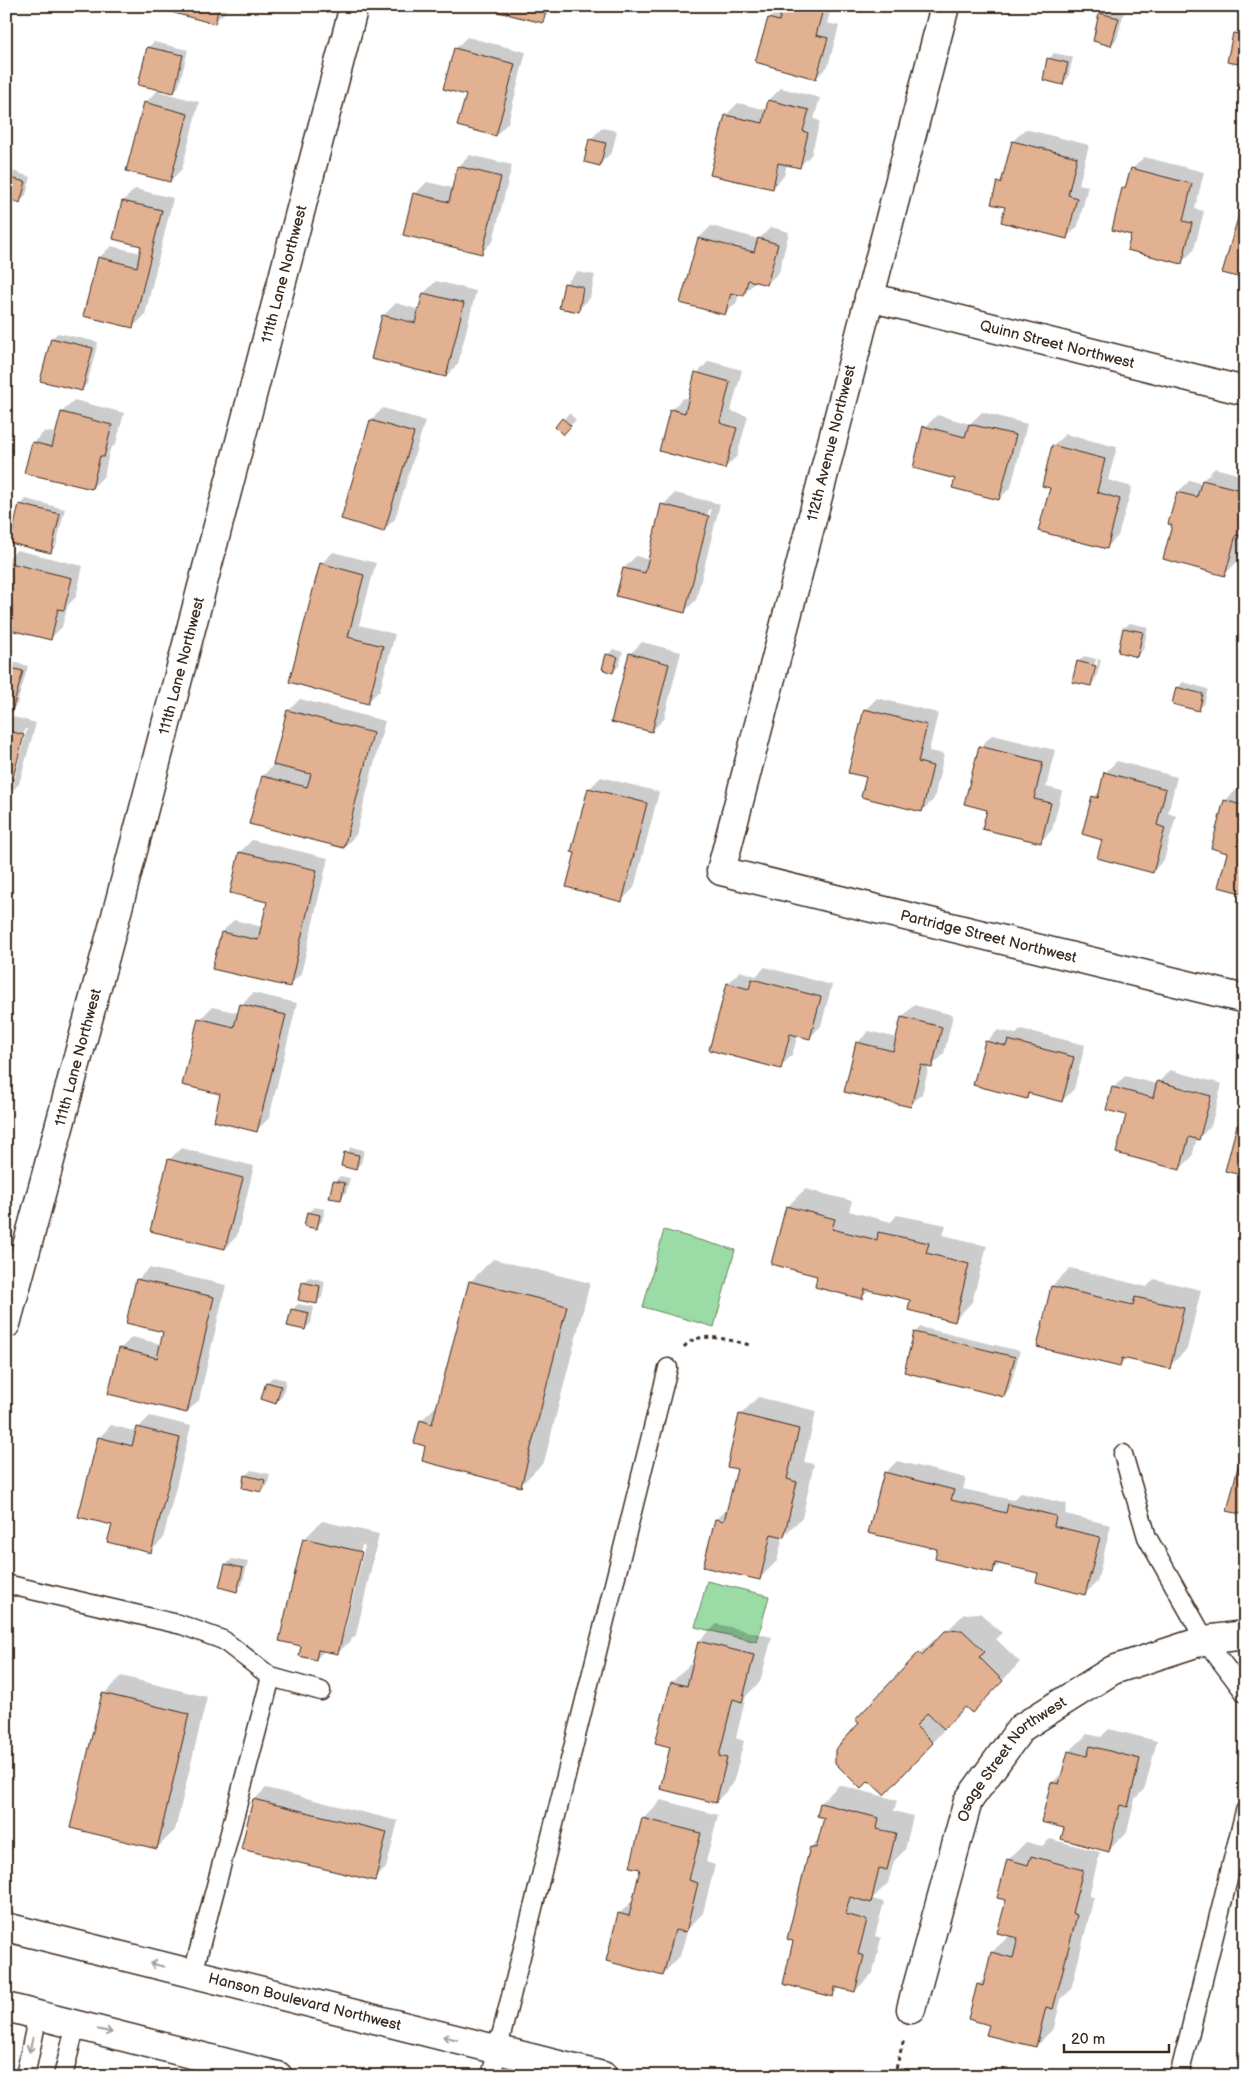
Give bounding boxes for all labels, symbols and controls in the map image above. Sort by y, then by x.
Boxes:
street label: 111th Lane Northwest [257,203,312,345]
street label: Quinn Street Northwest [978,316,1137,373]
street label: 112th Avenue Northwest [803,362,860,523]
street label: 111th Lane Northwest [155,595,209,737]
street label: Partridge Street Northwest [898,906,1079,968]
street label: 111th Lane Northwest [51,986,106,1128]
street label: Osage Street Northwest [954,1693,1070,1824]
one-way arrow [149,1960,165,1969]
street label: Hanson Boulevard Northwest [206,1969,403,2035]
scale bar [1064,2022,1168,2054]
one-way arrow [96,2027,112,2037]
text: 20 m [1071,2030,1105,2049]
one-way arrow [443,2033,459,2042]
one-way arrow [26,2037,35,2053]

